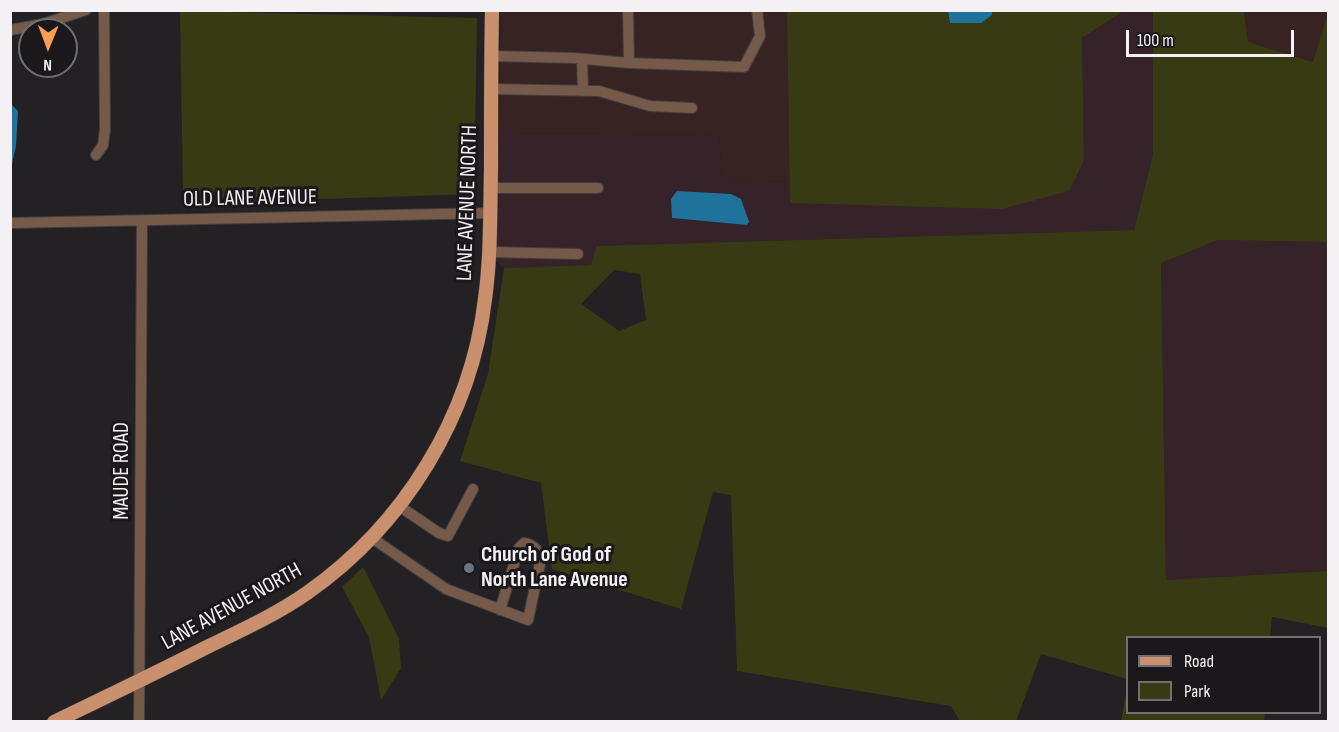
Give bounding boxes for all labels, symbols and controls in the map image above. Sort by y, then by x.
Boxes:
north arrow [18,18,78,78]
scale bar [1129,18,1297,56]
text: 100 m [1137,30,1174,51]
text: N [43,55,52,74]
street label: LANE AVENUE NORTH [452,125,484,281]
street label: OLD LANE AVENUE [183,185,317,213]
street label: MAUDE ROAD [109,422,135,520]
place label: Church of God of North Lane Avenue [481,542,628,594]
street label: LANE AVENUE NORTH [157,558,307,656]
marker: Church of God of North Lane Avenue [462,561,476,575]
legend [1126,636,1321,714]
text: Road [1184,651,1214,672]
text: Park [1184,681,1210,702]

